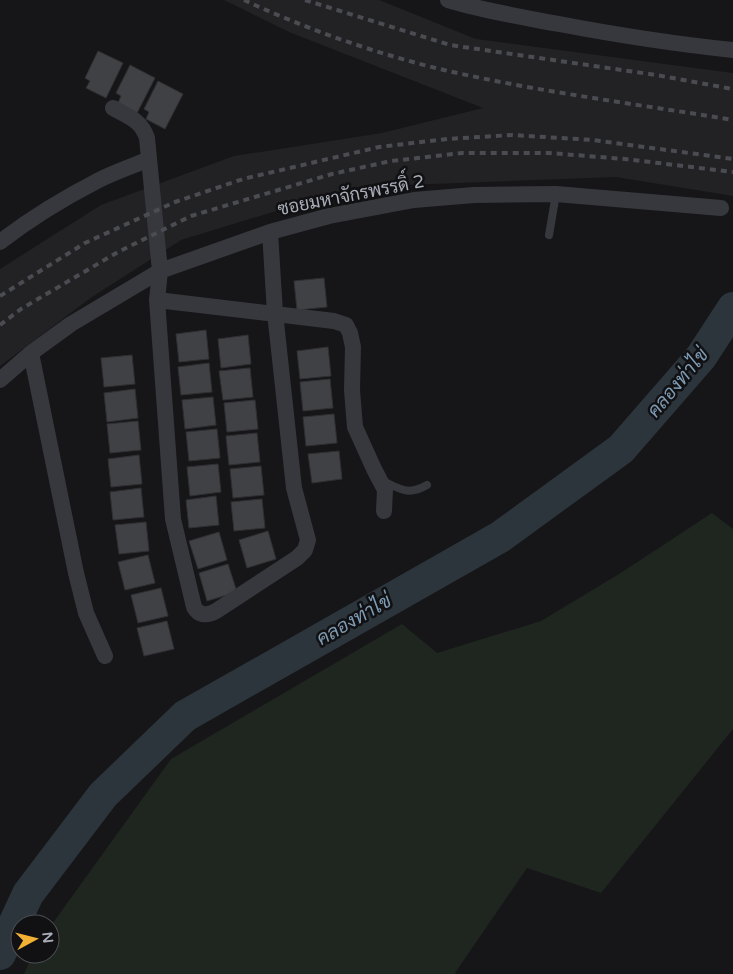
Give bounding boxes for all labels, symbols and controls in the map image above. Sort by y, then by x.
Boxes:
street label: ซอยมหาจักรพรรดิ์ 2 [275,165,426,220]
water label: คลองท่าไข่ [641,342,714,422]
water label: คลองท่าไข่ [312,588,396,650]
north arrow [10,914,60,964]
text: N [38,931,57,944]

